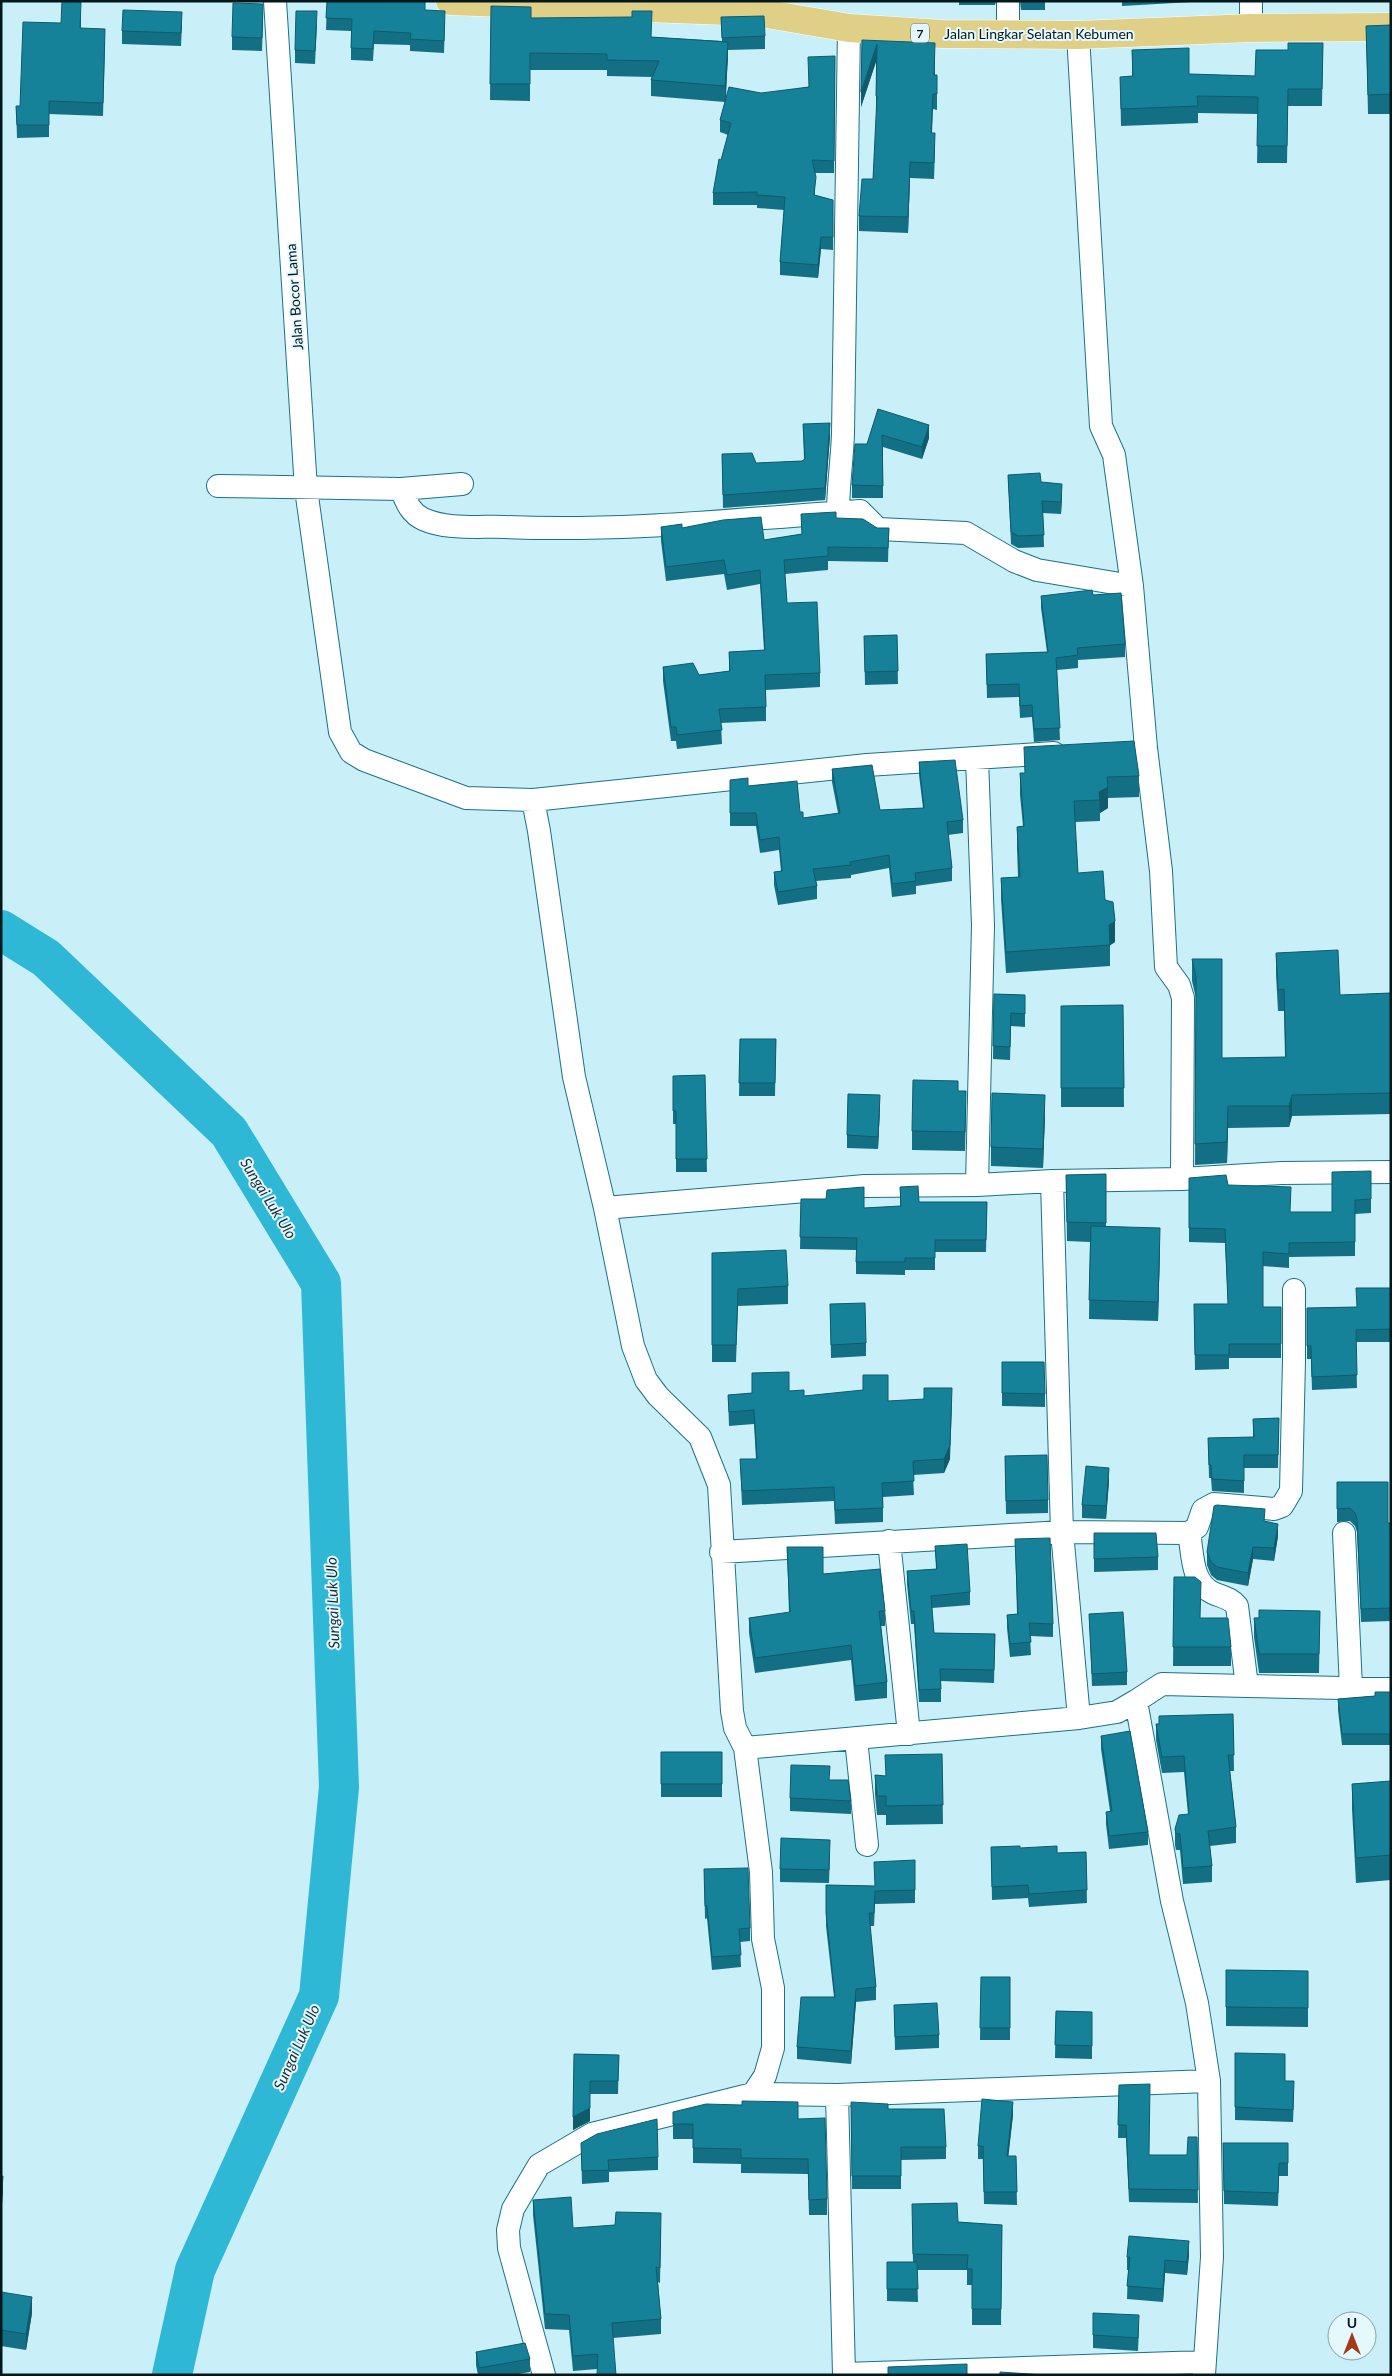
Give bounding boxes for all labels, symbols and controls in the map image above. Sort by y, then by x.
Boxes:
road number: 7 [911,23,929,42]
street label: Jalan Lingkar Selatan Kebumen [944,25,1134,42]
street label: Jalan Bocor Lama [282,243,306,351]
water label: Sungai Luk Ulo [237,1154,301,1242]
water label: Sungai Luk Ulo [321,1557,343,1649]
water label: Sungai Luk Ulo [269,2001,323,2093]
north arrow [1327,2311,1377,2361]
text: U [1347,2314,1357,2331]

